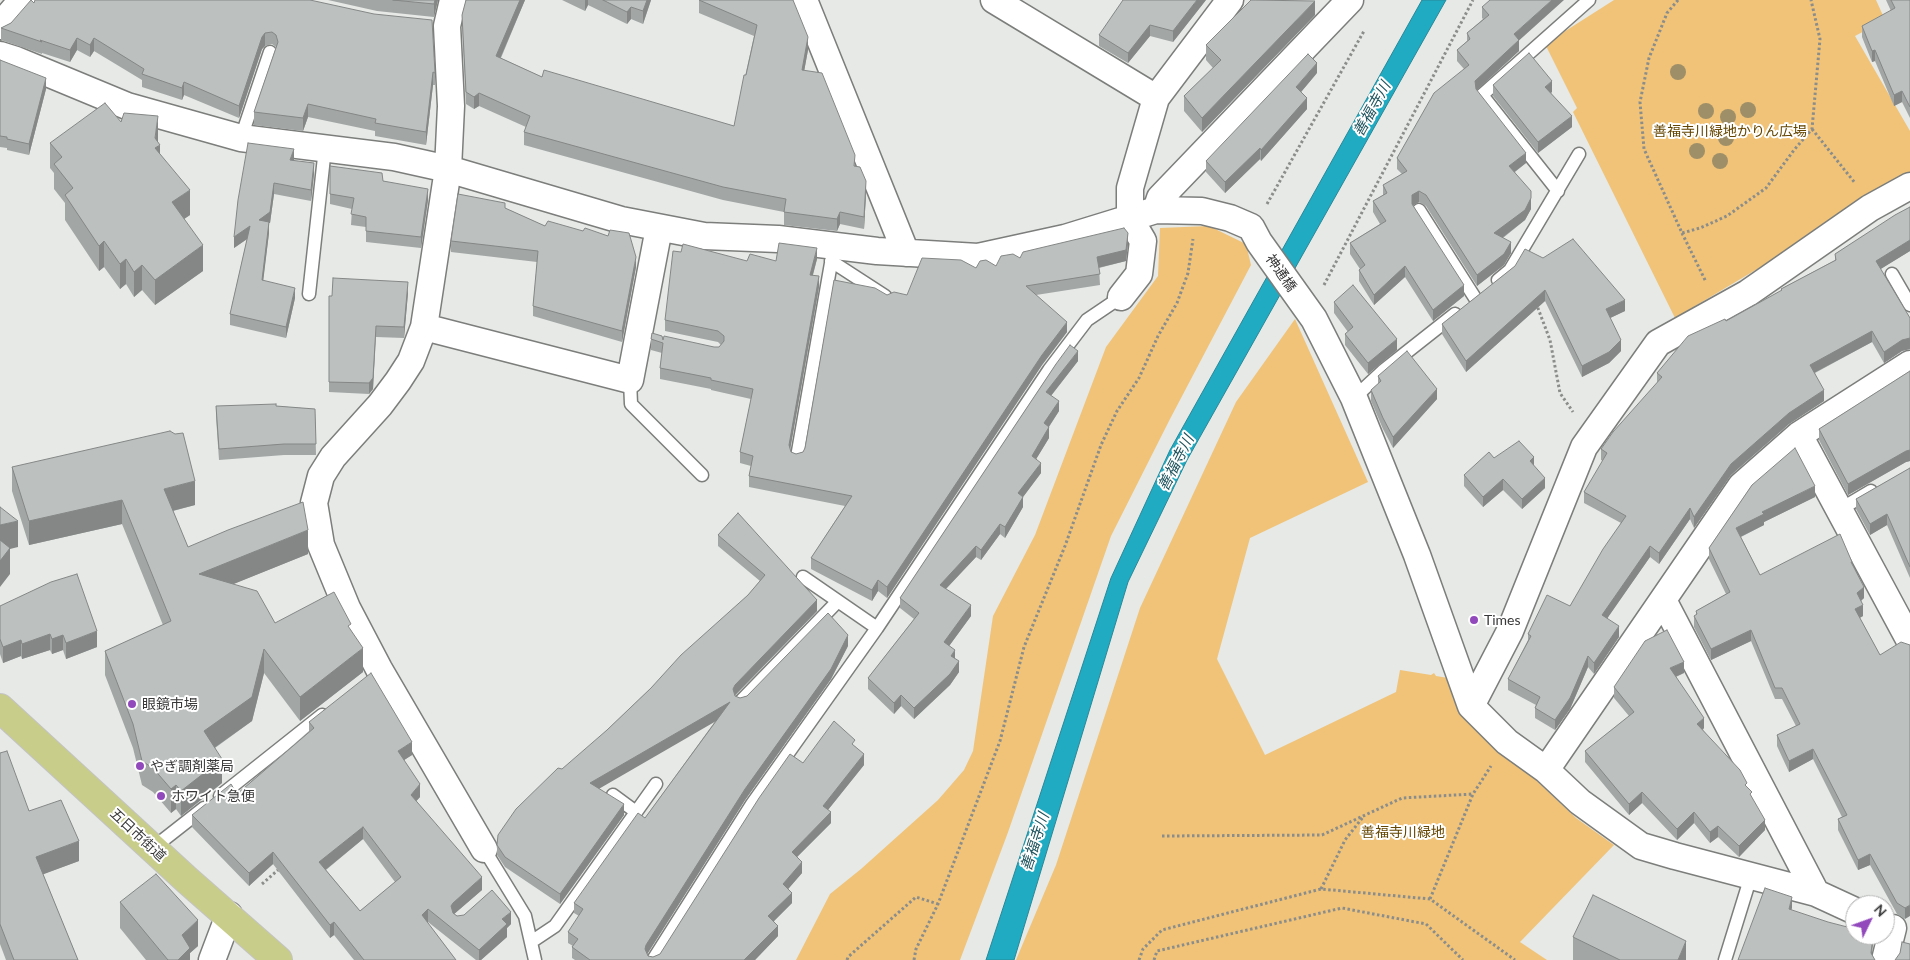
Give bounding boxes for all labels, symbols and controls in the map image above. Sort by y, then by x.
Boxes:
water label: 善福寺川 [1350,78,1394,140]
park label: 善福寺川緑地かりん広場 [1653,123,1807,139]
street label: 神通橋 [1262,251,1300,295]
water label: 善福寺川 [1154,432,1198,494]
place label: Times [1484,612,1521,628]
marker: Times [1468,614,1480,626]
place label: 眼鏡市場 [142,696,198,712]
marker: 眼鏡市場 [126,698,138,710]
place label: やぎ調剤薬局 [150,758,234,774]
marker: やぎ調剤薬局 [134,760,146,772]
place label: ホワイト急便 [171,788,255,804]
marker: ホワイト急便 [155,790,167,802]
street label: 五日市街道 [107,805,169,865]
water label: 善福寺川 [1017,811,1053,873]
park label: 善福寺川緑地 [1361,824,1445,840]
north arrow [1845,895,1895,945]
text: N [1871,901,1891,920]

